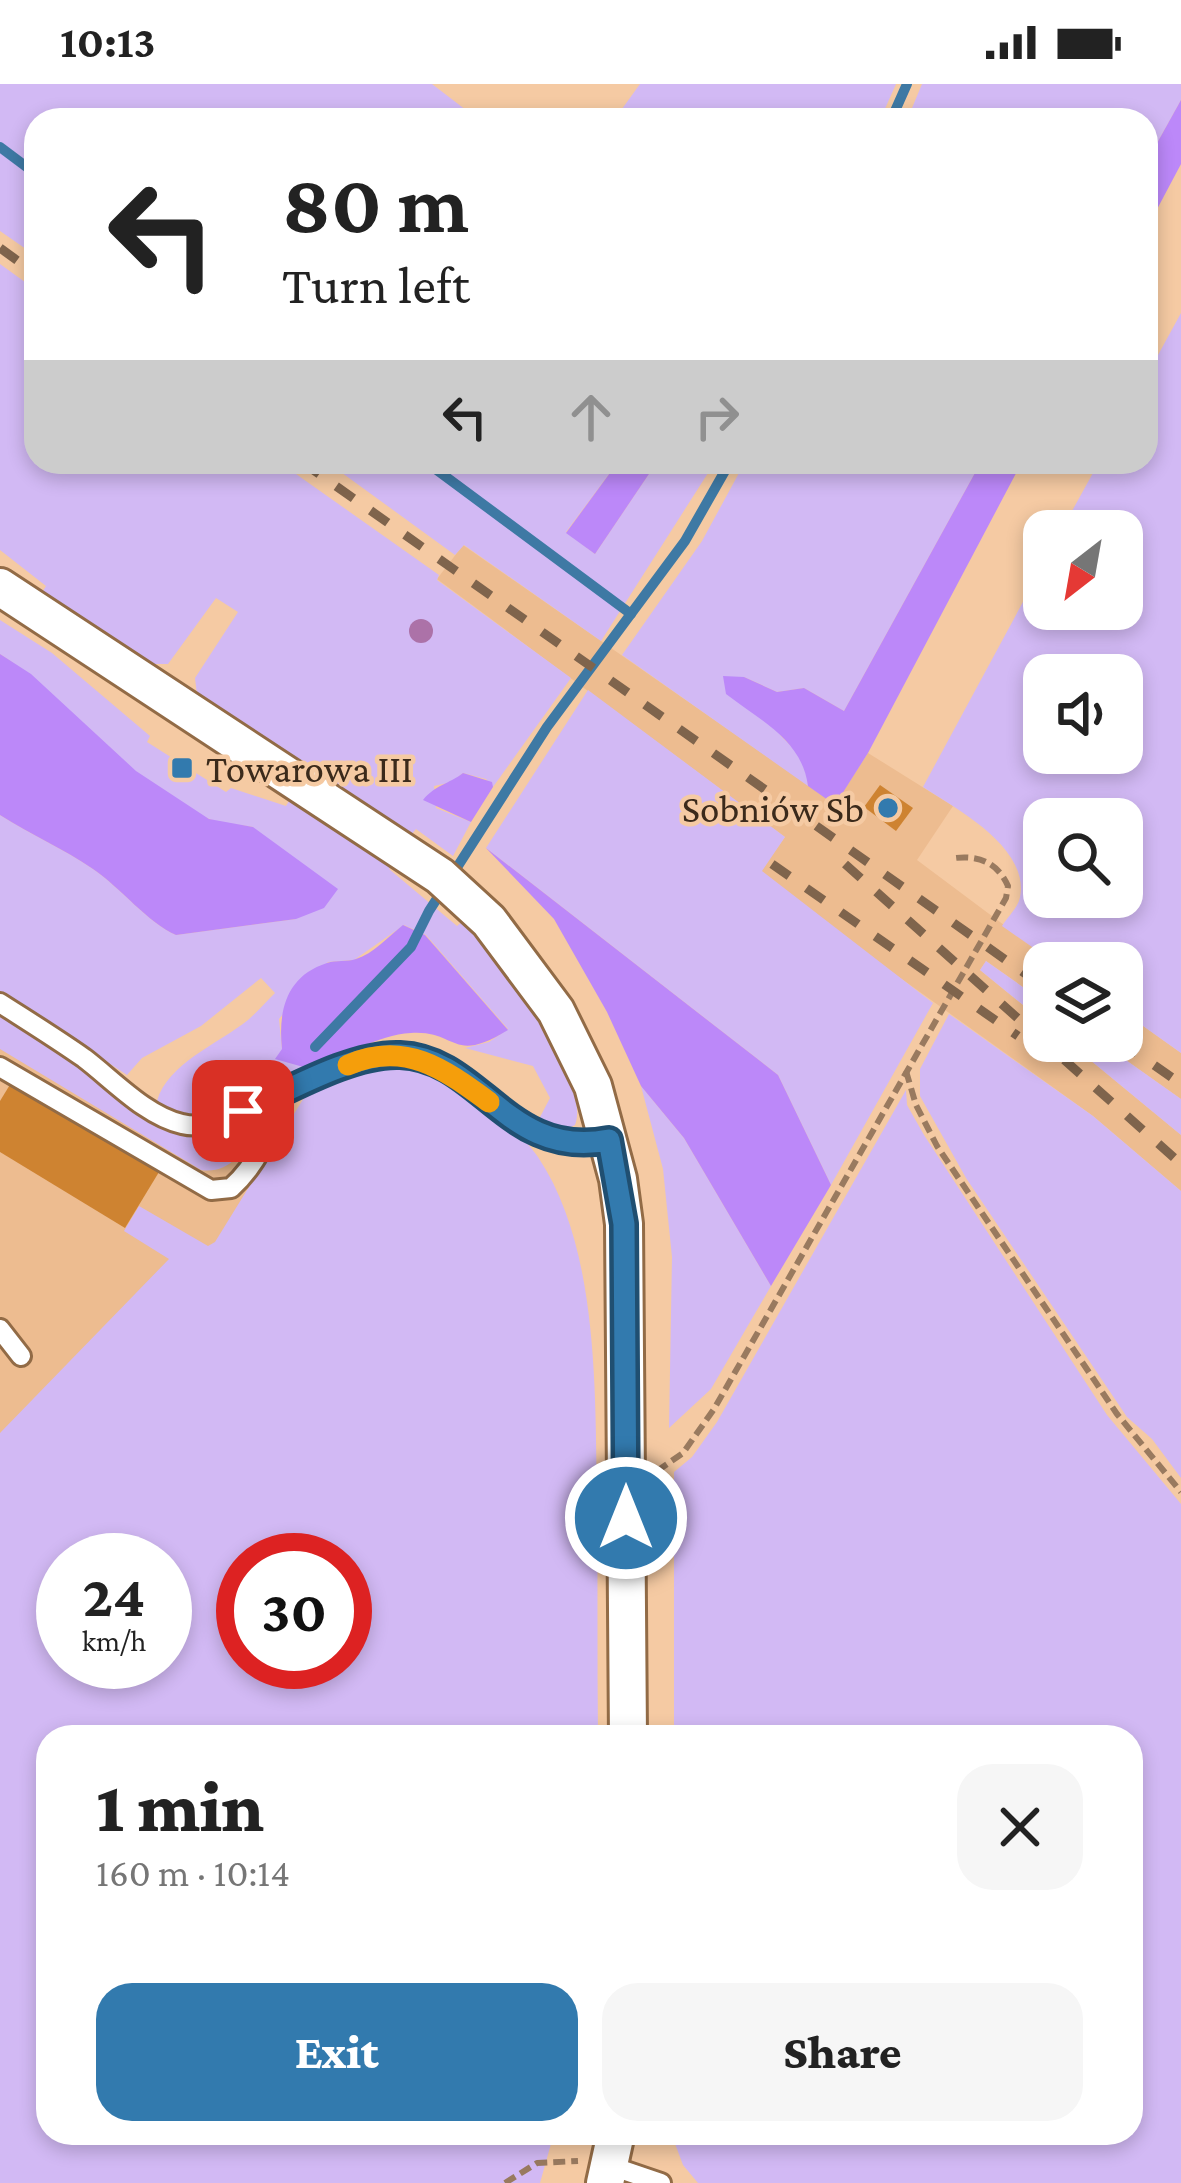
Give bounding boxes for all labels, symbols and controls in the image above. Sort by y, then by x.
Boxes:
text: 10:13 [60,17,156,67]
icon: left [84,156,240,312]
text: 80 m [282,157,469,250]
text: Turn left [282,255,470,315]
icon: left [432,384,498,450]
icon: ahead [558,384,624,450]
icon: right [684,384,750,450]
north arrow [1023,510,1143,630]
map controls [1023,510,1143,1062]
button: sound [1023,654,1143,774]
place label: Towarowa III [206,747,413,790]
marker: Towarowa III [169,755,195,781]
place label: Sobniów Sb [682,787,864,830]
marker: Sobniów Sb [875,795,901,821]
button: search [1023,798,1143,918]
button: layers [1023,942,1143,1062]
pin [192,1060,294,1162]
icon: arrive [210,1078,276,1144]
position arrow [563,1455,689,1581]
speed limit sign: 30 [216,1533,372,1689]
text: 24 [83,1562,145,1629]
text: km/h [82,1624,146,1657]
button: close [957,1764,1083,1890]
text: 1 min [96,1766,264,1846]
text: 160 m · 10:14 [96,1851,290,1894]
button: Exit [96,1983,578,2121]
button: Share [602,1983,1083,2121]

